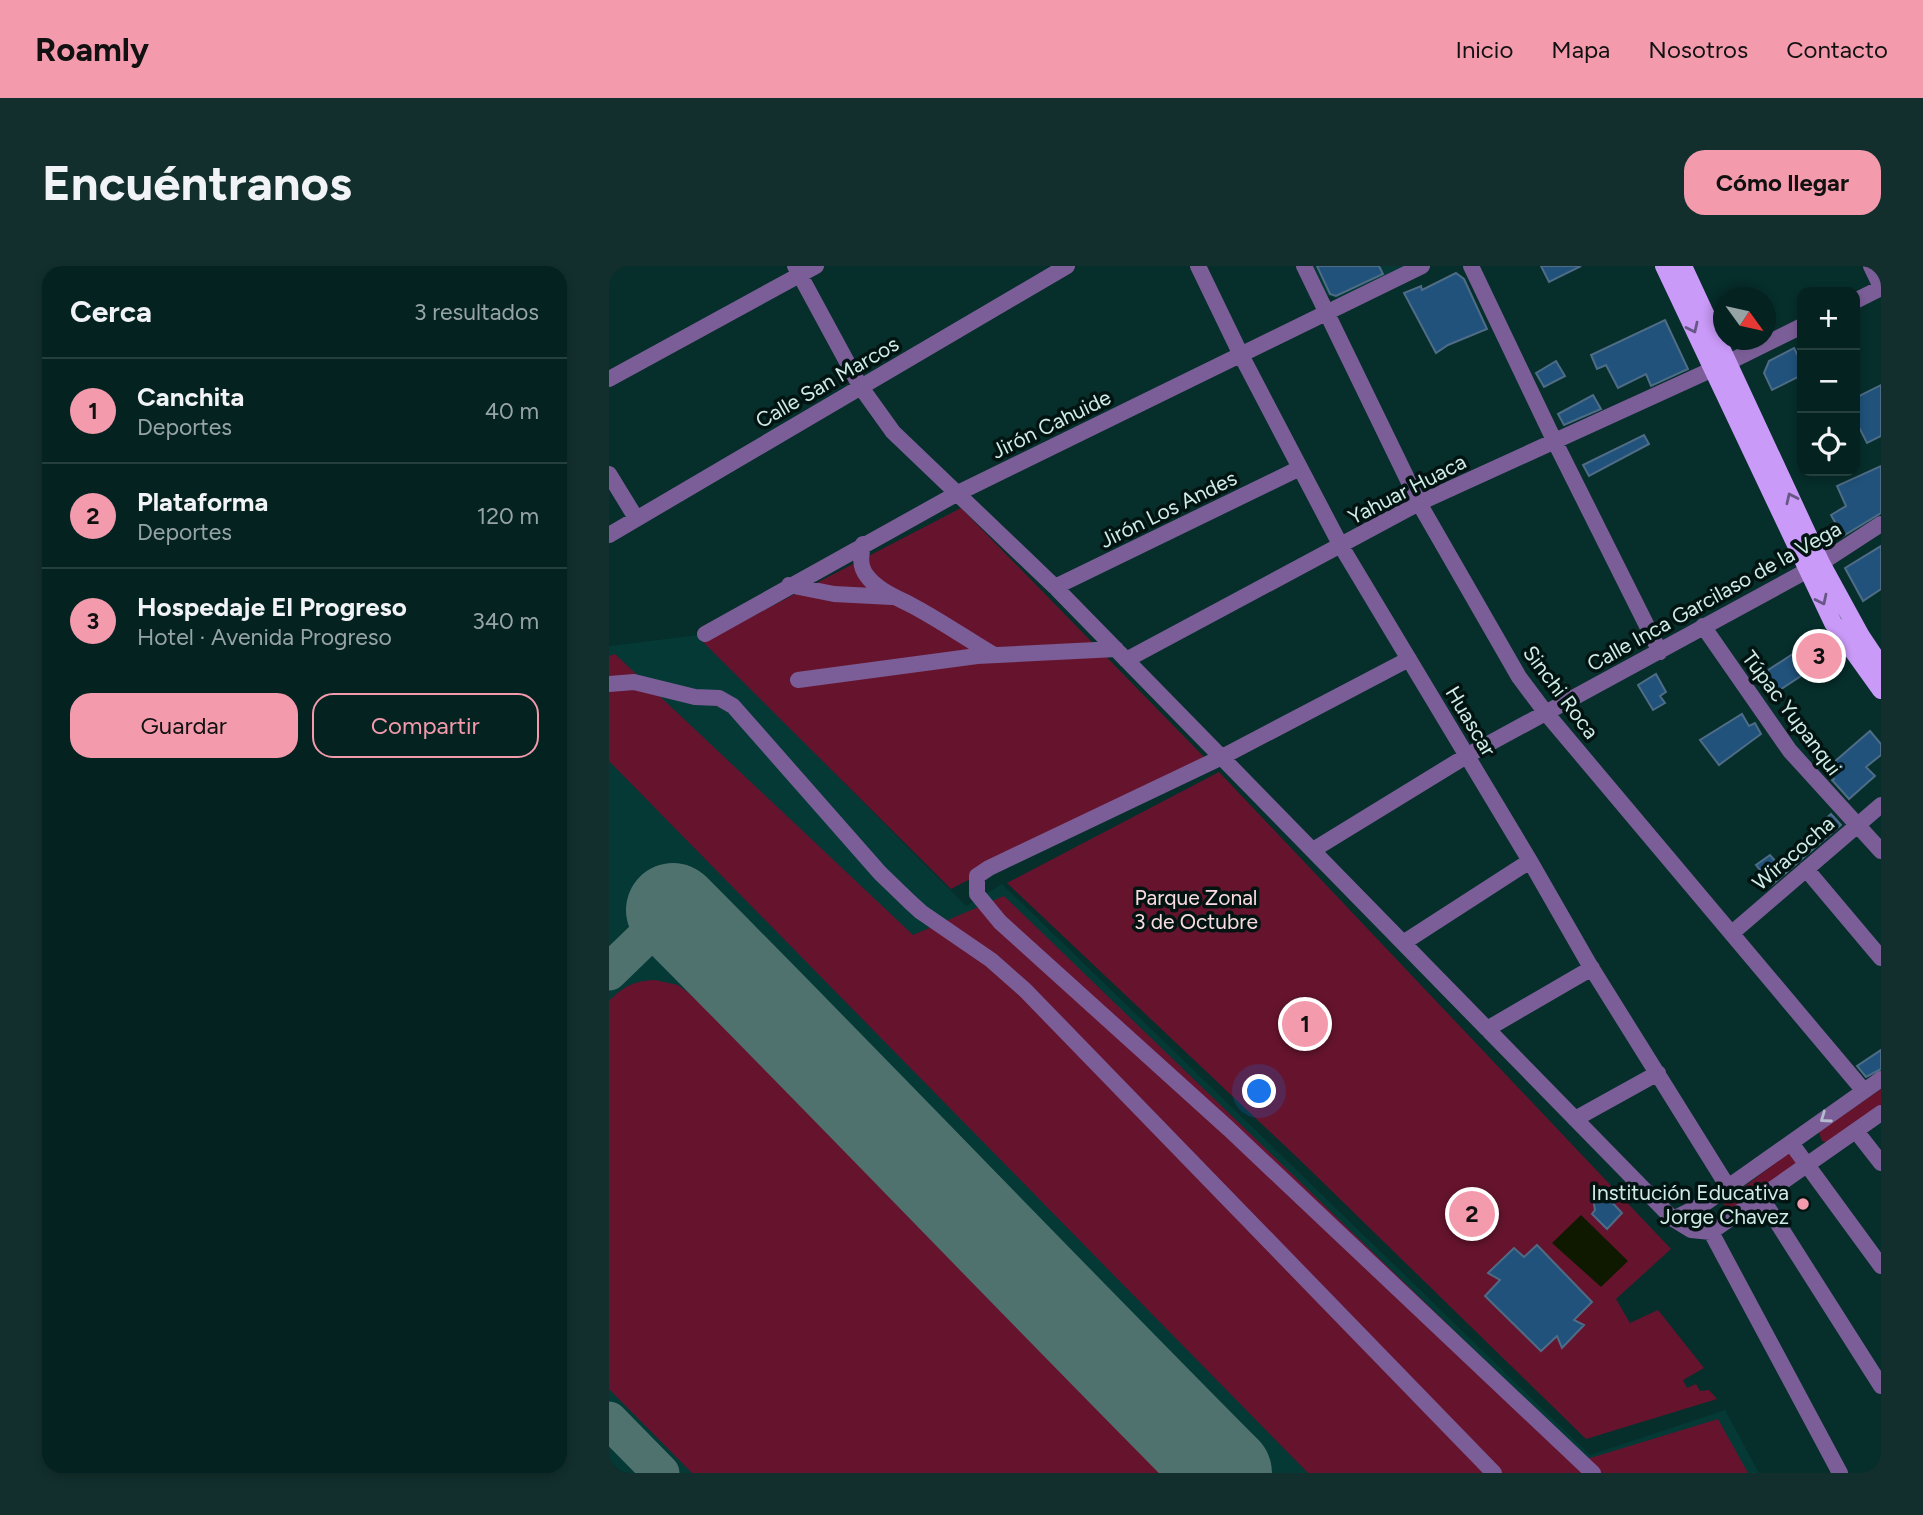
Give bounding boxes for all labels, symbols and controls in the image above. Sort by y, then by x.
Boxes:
text: Roamly [35,30,149,69]
text: Inicio [1455,35,1513,64]
text: Mapa [1551,35,1610,64]
text: Nosotros [1648,35,1748,64]
text: Contacto [1786,35,1888,64]
button: Cómo llegar [1684,150,1881,215]
text: Encuéntranos [42,153,352,212]
north arrow [1713,287,1776,350]
map controls [1797,287,1860,476]
button: + [1797,287,1860,350]
text: Cerca [70,293,152,330]
text: 3 resultados [414,298,539,326]
one-way arrow [1685,321,1699,333]
street label: Calle San Marcos [751,331,903,433]
button: − [1797,350,1860,413]
text: Canchita [137,381,244,413]
street label: Jirón Cahuide [987,384,1115,464]
text: 1 [88,397,98,425]
text: 40 m [485,397,539,425]
text: Deportes [137,413,232,441]
button: locate [1797,413,1860,476]
street label: Yahuar Huaca [1344,449,1470,529]
street label: Jirón Los Andes [1095,465,1241,553]
text: Plataforma [137,486,268,518]
one-way arrow [1785,493,1799,505]
text: 2 [86,502,100,530]
text: 120 m [477,502,539,530]
street label: Calle Inca Garcilaso de la Vega [1583,516,1845,676]
text: Deportes [137,518,232,546]
text: Hospedaje El Progreso [137,591,407,623]
one-way arrow [1814,593,1828,605]
text: 3 [87,607,99,635]
text: 340 m [472,607,539,635]
text: Hotel · Avenida Progreso [137,623,392,651]
pin: 3 [1796,630,1842,682]
street label: Sinchi Roca [1518,641,1604,743]
street label: Túpac Yupanqui [1737,646,1847,780]
street label: Huascar [1440,681,1502,761]
button: Guardar [70,693,298,758]
button: Compartir [312,693,539,758]
street label: Wiracocha [1747,811,1839,895]
park label: Parque Zonal 3 de Octubre [1134,885,1258,934]
pin: 1 [1282,998,1328,1050]
your location [1242,1074,1276,1108]
one-way arrow [1820,1110,1833,1122]
place label: Institución Educativa Jorge Chavez [1591,1180,1789,1229]
pin: 2 [1449,1188,1495,1240]
marker: Institución Educativa Jorge Chavez [1795,1196,1811,1212]

